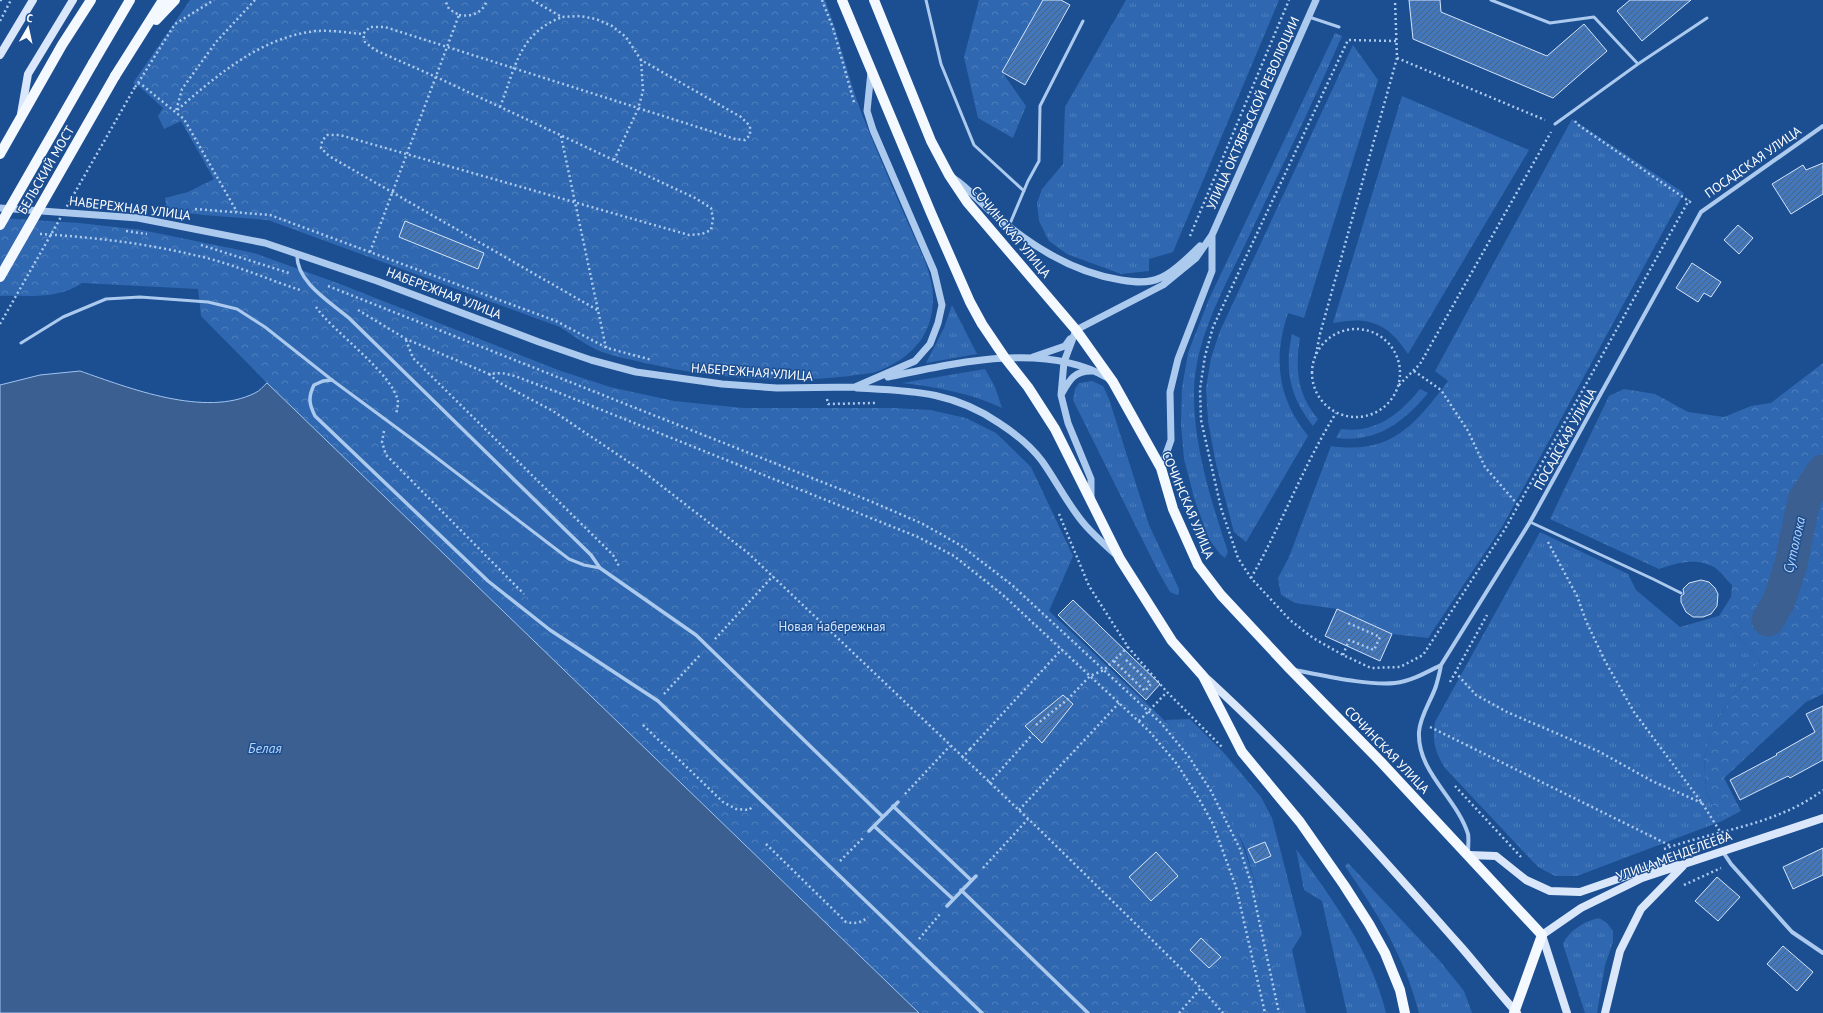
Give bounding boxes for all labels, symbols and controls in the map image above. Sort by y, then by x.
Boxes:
north arrow [8,8,48,48]
text: С [25,11,34,26]
street label: УЛИЦА ОКТЯБРЬСКОЙ РЕВОЛЮЦИИ [1203,14,1303,212]
street label: ПОСАДСКАЯ УЛИЦА [1701,122,1805,202]
street label: БЕЛЬСКИЙ МОСТ [14,123,78,217]
street label: СОЧИНСКАЯ УЛИЦА [968,182,1055,282]
street label: НАБЕРЕЖНАЯ УЛИЦА [68,192,192,224]
street label: НАБЕРЕЖНАЯ УЛИЦА [384,263,505,323]
street label: НАБЕРЕЖНАЯ УЛИЦА [690,359,814,385]
street label: ПОСАДСКАЯ УЛИЦА [1530,385,1600,493]
street label: СОЧИНСКАЯ УЛИЦА [1158,449,1218,562]
water label: Сутолока [1779,515,1809,575]
park label: Новая набережная [778,618,886,635]
street label: СОЧИНСКАЯ УЛИЦА [1341,703,1433,798]
water label: Белая [248,739,282,757]
street label: УЛИЦА МЕНДЕЛЕЕВА [1614,827,1735,885]

